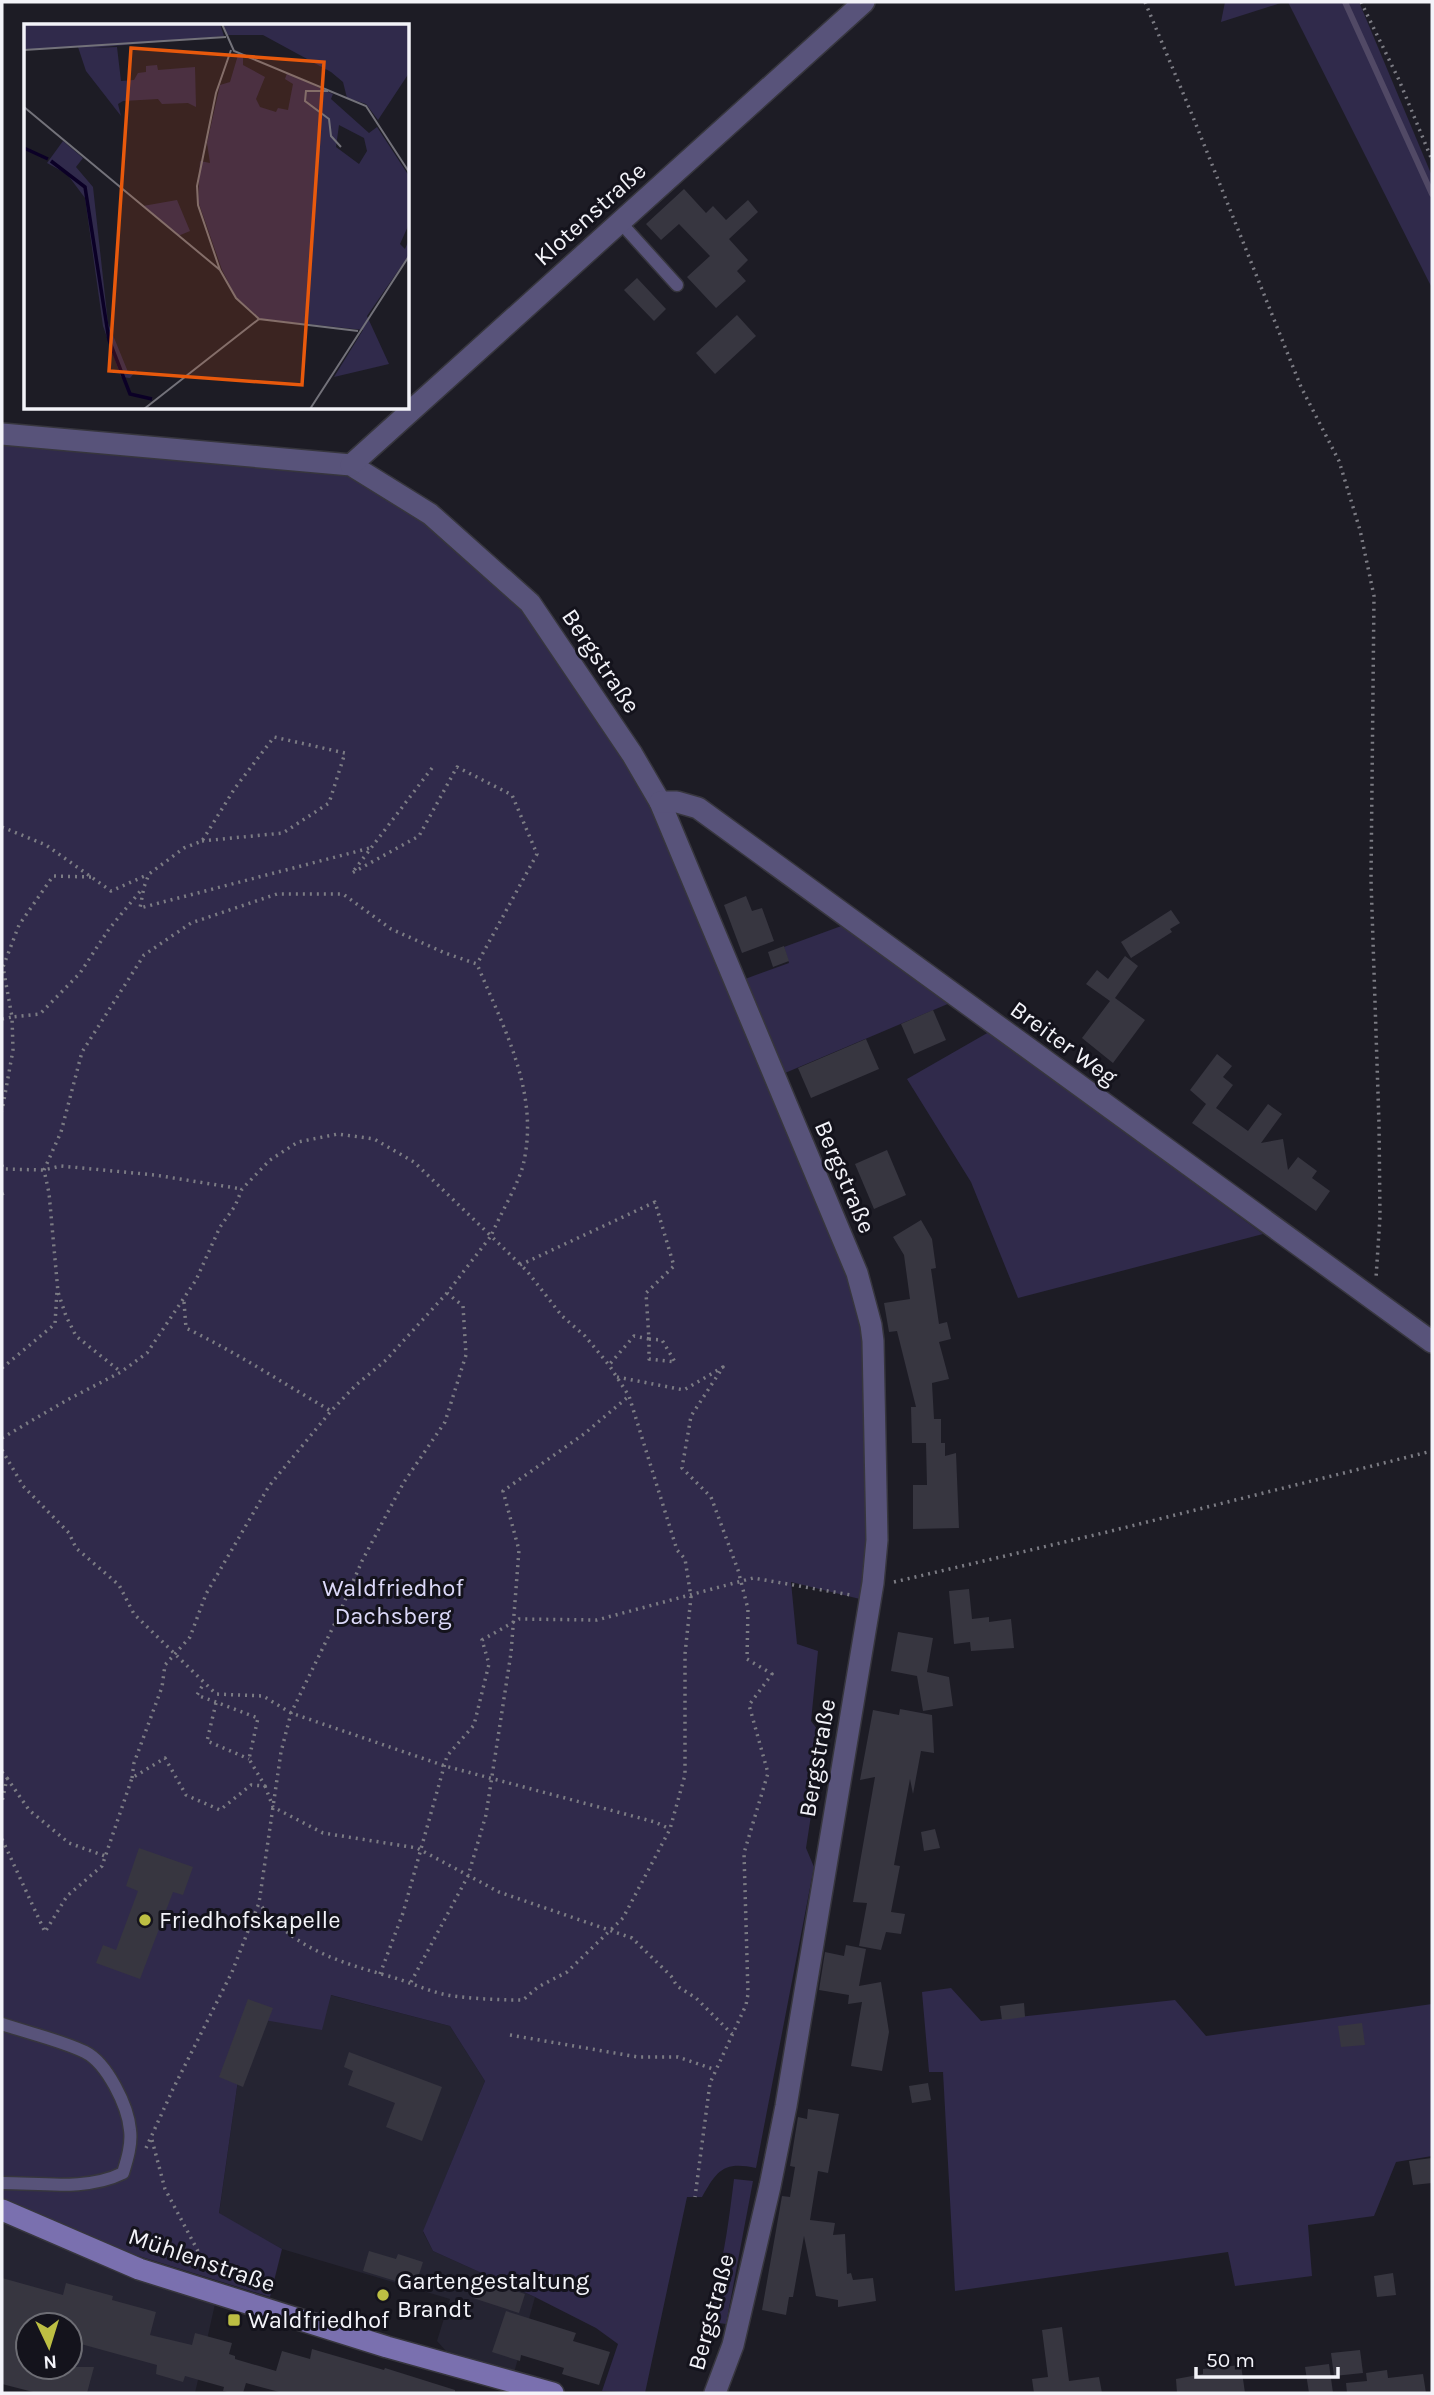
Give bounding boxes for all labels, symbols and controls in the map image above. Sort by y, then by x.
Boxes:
inset map [24,24,410,410]
street label: Klotenstraße [528,156,652,272]
street label: Bergstraße [556,604,646,718]
street label: Breiter Weg [1005,995,1123,1091]
street label: Bergstraße [809,1116,881,1238]
park label: Waldfriedhof Dachsberg [322,1574,464,1630]
street label: Bergstraße [793,1697,841,1819]
place label: Friedhofskapelle [159,1906,341,1934]
marker: Friedhofskapelle [137,1912,153,1928]
street label: Mühlenstraße [125,2222,279,2298]
street label: Bergstraße [682,2251,740,2373]
place label: Gartengestaltung Brandt [397,2267,590,2323]
marker: Gartengestaltung Brandt [375,2287,391,2303]
place label: Waldfriedhof [248,2306,390,2334]
north arrow [14,2311,84,2381]
marker: Waldfriedhof [226,2312,242,2328]
scale bar [1196,2336,1338,2380]
text: 50 m [1206,2348,1255,2372]
text: N [43,2351,58,2373]

